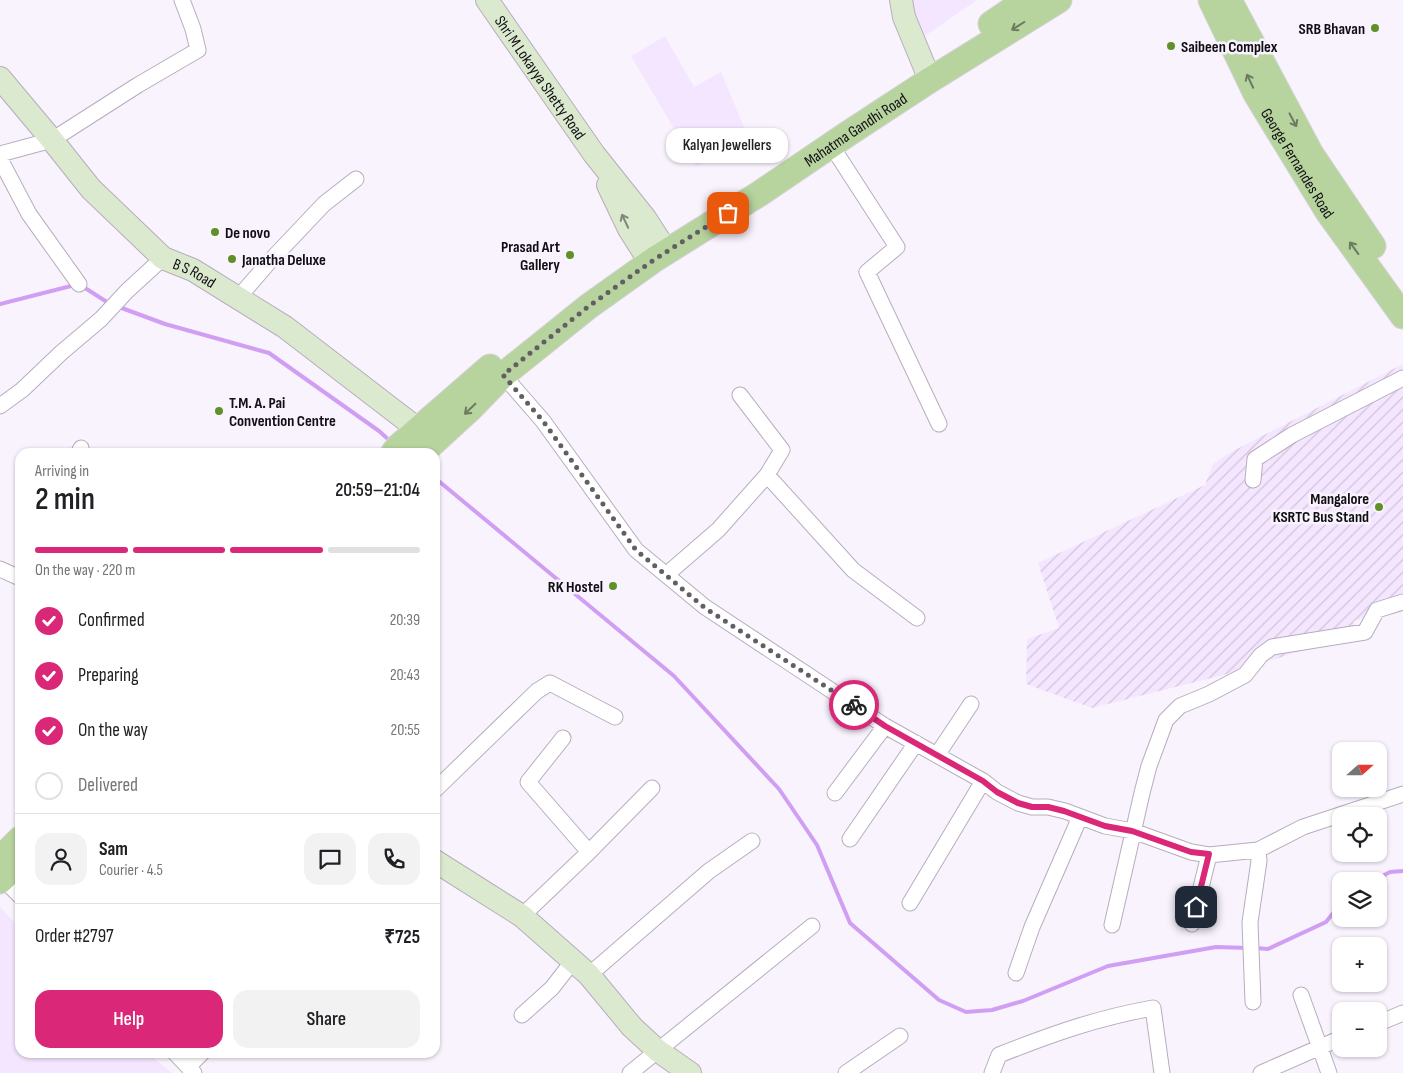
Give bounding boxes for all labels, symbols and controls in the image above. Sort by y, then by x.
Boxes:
street label: Shri M Lokayya Shetty Road [490,12,589,144]
place label: SRB Bhavan [1299,20,1365,39]
one-way arrow [1011,21,1025,31]
marker: SRB Bhavan [1369,22,1381,34]
place label: Saibeen Complex [1181,38,1278,57]
marker: Saibeen Complex [1165,40,1177,52]
one-way arrow [1244,74,1254,89]
street label: Mahatma Gandhi Road [801,90,911,171]
street label: George Fernandes Road [1256,105,1338,223]
one-way arrow [1288,113,1298,128]
callout: Kalyan Jewellers [667,128,789,163]
text: Kalyan Jewellers [683,136,771,155]
pin [707,192,749,234]
icon: bag [714,199,742,227]
one-way arrow [620,214,629,229]
place label: De novo [225,224,270,243]
marker: De novo [209,226,221,238]
place label: Prasad Art Gallery [501,238,560,275]
one-way arrow [1349,241,1359,255]
marker: Prasad Art Gallery [564,249,576,261]
place label: Janatha Deluxe [241,251,326,270]
marker: Janatha Deluxe [226,253,238,265]
street label: B S Road [170,255,219,293]
place label: T.M. A. Pai Convention Centre [229,394,336,431]
one-way arrow [463,403,476,415]
marker: T.M. A. Pai Convention Centre [213,405,225,417]
text: Arriving in [35,462,89,481]
text: 20:59–21:04 [335,479,420,502]
text: 2 min [35,480,95,519]
place label: Mangalore KSRTC Bus Stand [1273,490,1369,527]
marker: Mangalore KSRTC Bus Stand [1373,501,1385,513]
text: On the way · 220 m [35,561,135,580]
place label: RK Hostel [548,578,603,597]
marker: RK Hostel [607,580,619,592]
icon: check [35,607,63,635]
text: Confirmed [78,609,145,632]
text: 20:39 [390,611,420,630]
icon: check [35,662,63,690]
text: Preparing [78,664,139,687]
text: 20:43 [390,666,420,685]
courier [829,680,879,730]
icon: bike [840,691,868,719]
icon: check [35,717,63,745]
text: On the way [78,719,148,742]
text: 20:55 [391,721,420,740]
north arrow [1332,742,1388,798]
map controls [1332,742,1387,1057]
text: Delivered [78,774,138,797]
button: locate [1332,807,1387,862]
button: person [35,833,87,885]
button: chat [304,833,356,885]
button: phone [368,833,420,885]
text: Sam [99,838,128,861]
text: Courier · 4.5 [99,861,163,880]
button: layers [1332,872,1387,927]
pin [1175,886,1217,928]
icon: home [1182,893,1210,921]
text: Order #2797 [35,925,114,948]
text: ₹725 [384,926,420,949]
button: + [1332,937,1387,992]
button: Help [35,990,223,1048]
button: Share [233,990,420,1048]
button: − [1332,1002,1387,1057]

